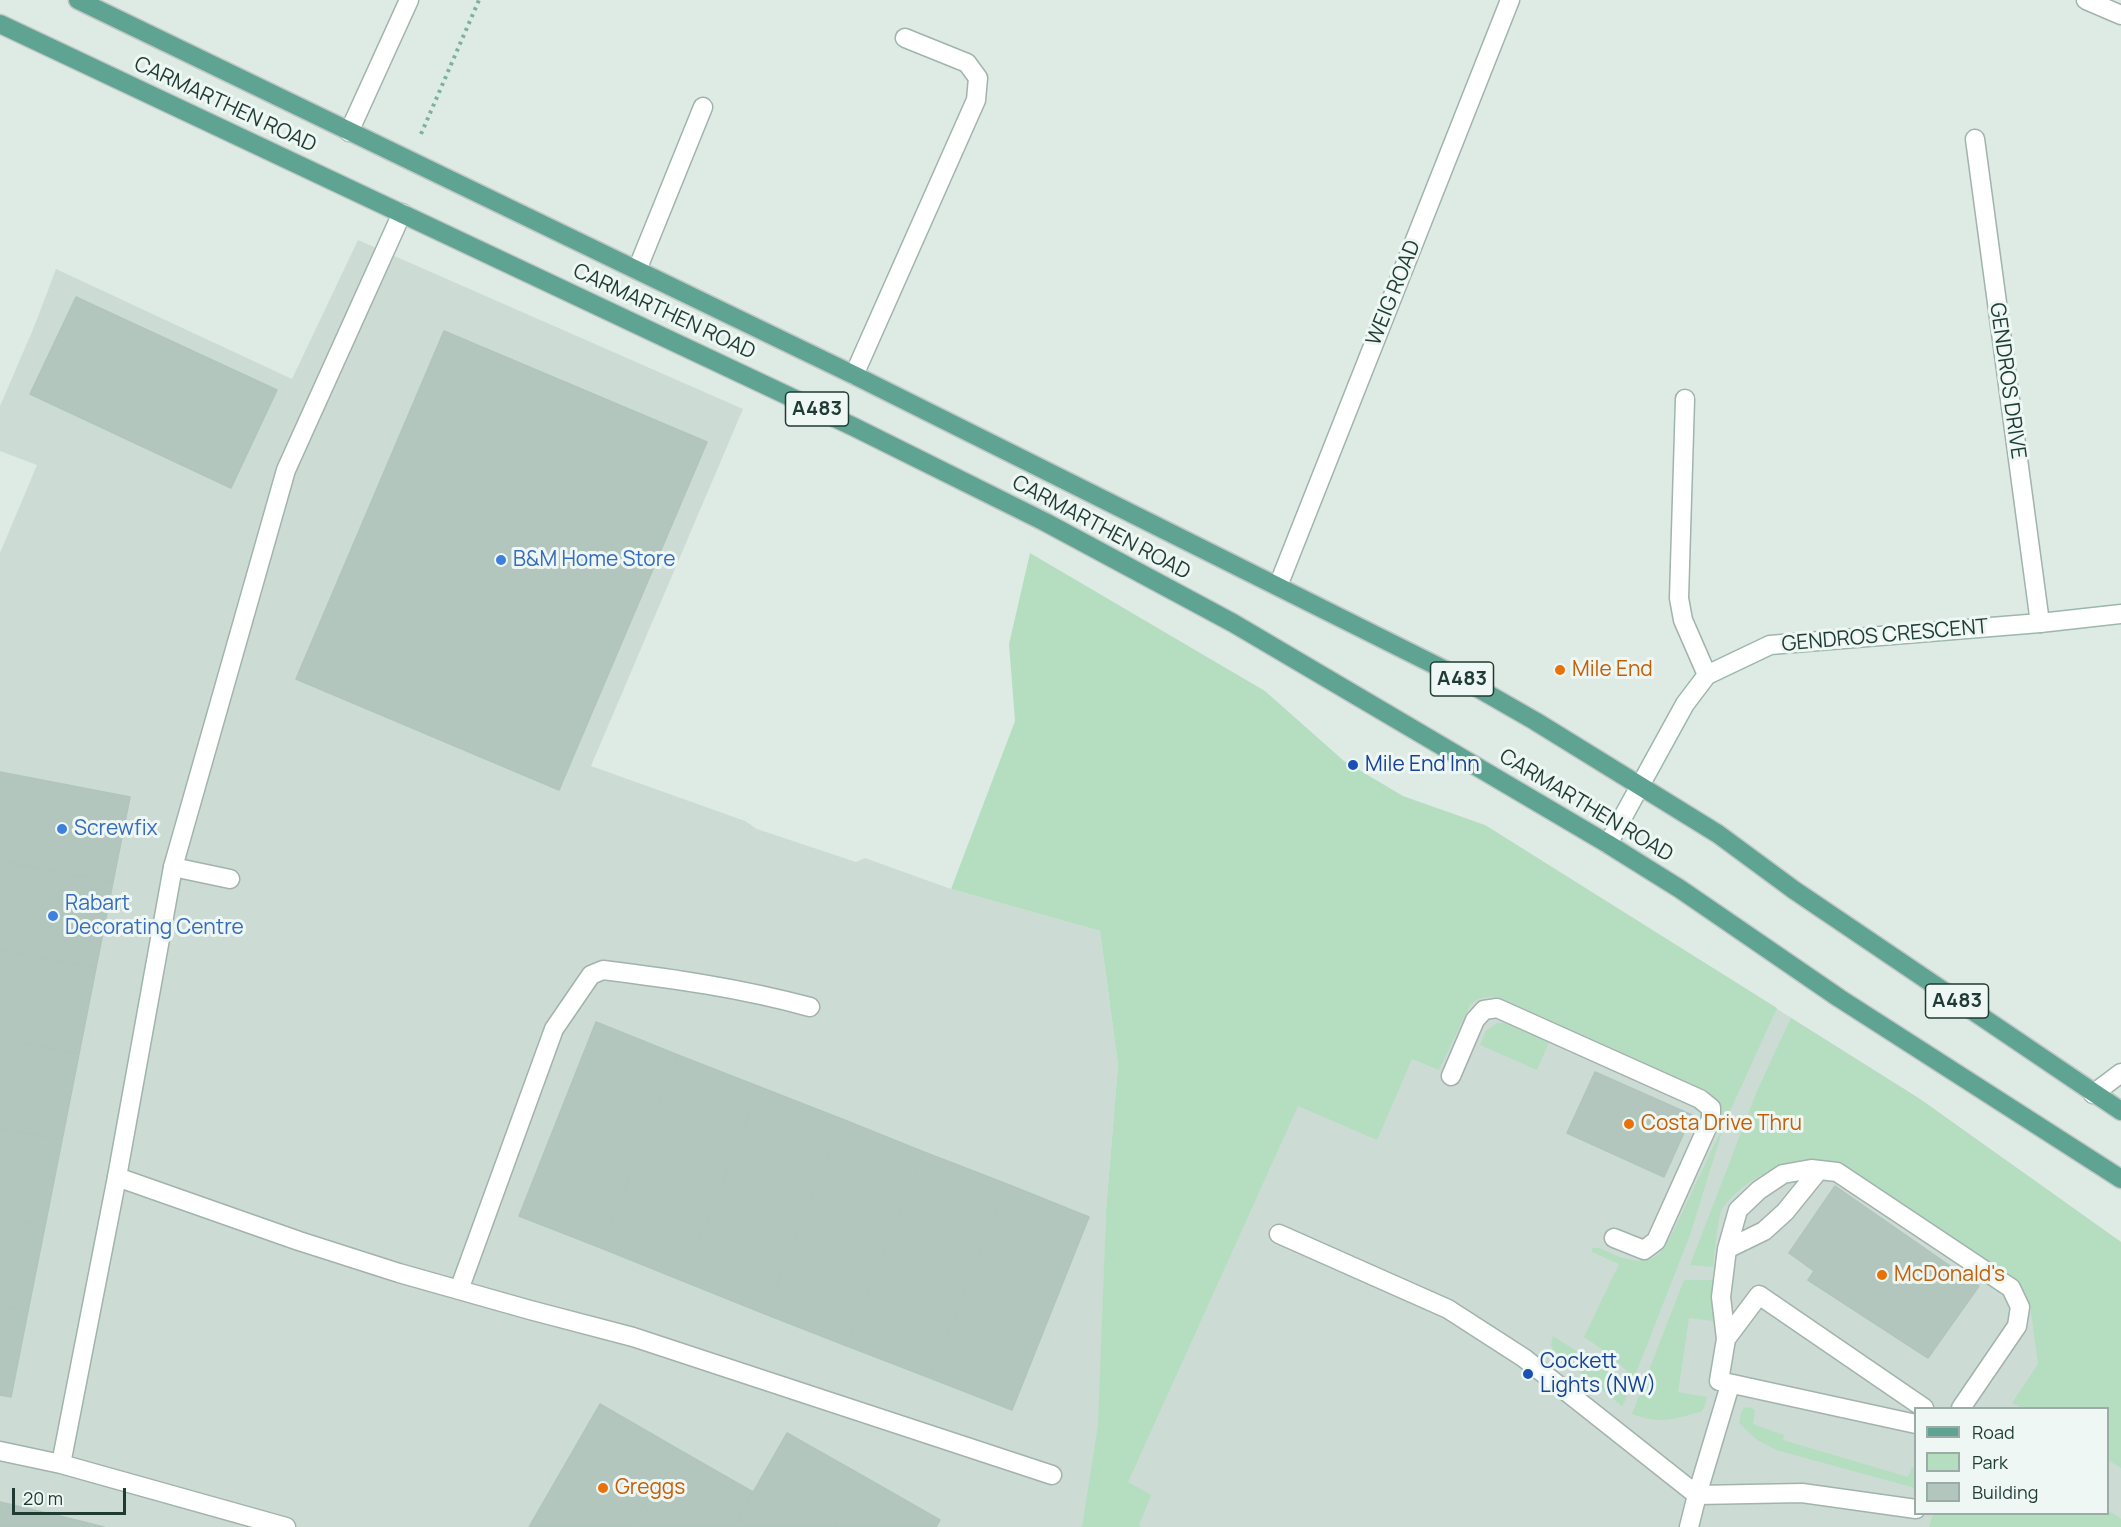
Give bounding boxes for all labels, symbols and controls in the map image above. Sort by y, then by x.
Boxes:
street label: CARMARTHEN ROAD [130,52,320,158]
street label: WEIG ROAD [1362,237,1426,349]
street label: CARMARTHEN ROAD [569,259,759,365]
street label: GENDROS DRIVE [1984,301,2030,461]
road number: A483 [786,392,848,426]
street label: CARMARTHEN ROAD [1008,470,1194,586]
place label: B&M Home Store [513,547,675,573]
marker: B&M Home Store [494,553,508,567]
street label: GENDROS CRESCENT [1781,614,1989,658]
place label: Mile End [1572,657,1653,683]
road number: A483 [1430,662,1494,696]
marker: Mile End [1553,663,1567,677]
street label: CARMARTHEN ROAD [1495,744,1677,868]
place label: Mile End Inn [1365,752,1480,778]
marker: Mile End Inn [1346,758,1360,772]
place label: Screwfix [74,816,158,842]
marker: Screwfix [55,822,69,836]
place label: Rabart Decorating Centre [65,891,244,941]
marker: Rabart Decorating Centre [46,909,60,923]
road number: A483 [1926,984,1988,1018]
place label: Costa Drive Thru [1641,1111,1802,1137]
marker: Costa Drive Thru [1622,1117,1636,1131]
place label: McDonald's [1894,1262,2005,1288]
marker: McDonald's [1875,1268,1889,1282]
place label: Cockett Lights (NW) [1540,1349,1656,1399]
marker: Cockett Lights (NW) [1521,1367,1535,1381]
legend [1914,1407,2109,1515]
text: Road [1972,1420,2015,1444]
text: Park [1972,1450,2008,1474]
place label: Greggs [615,1475,685,1501]
scale bar [15,1476,129,1514]
text: Building [1972,1480,2038,1504]
marker: Greggs [596,1481,610,1495]
text: 20 m [23,1486,63,1510]

